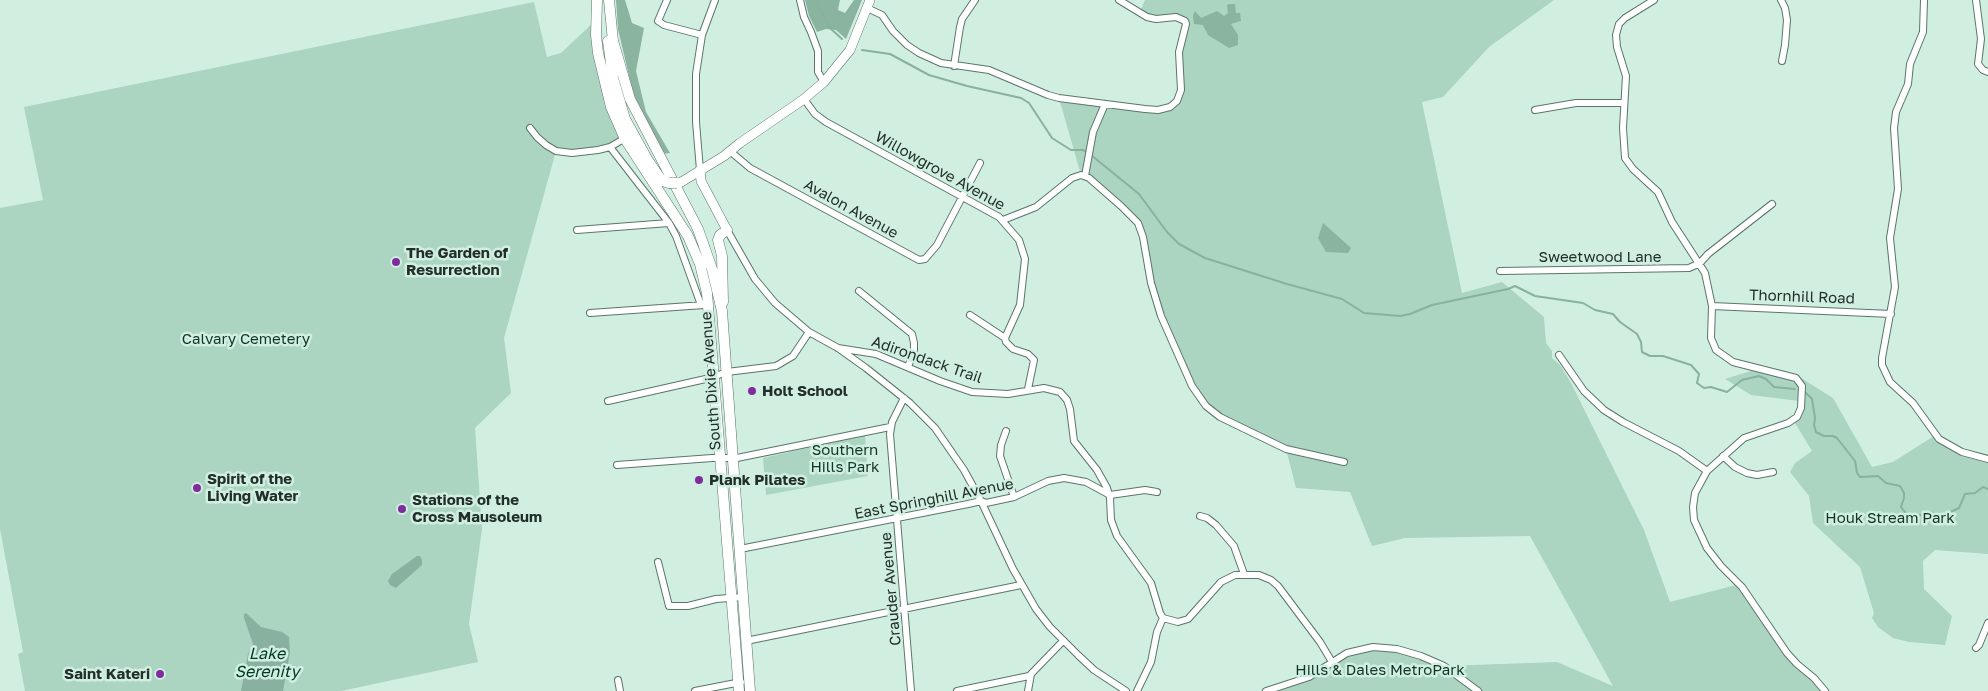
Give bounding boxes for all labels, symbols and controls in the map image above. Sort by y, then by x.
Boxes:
street label: Willowgrove Avenue [872,128,1008,214]
street label: Avalon Avenue [801,176,901,242]
place label: The Garden of Resurrection [406,244,508,279]
street label: Sweetwood Lane [1538,248,1662,266]
marker: The Garden of Resurrection [390,256,402,268]
street label: Thornhill Road [1749,286,1855,308]
street label: South Dixie Avenue [697,311,725,451]
park label: Calvary Cemetery [182,330,310,348]
street label: Adirondack Trail [869,333,985,387]
place label: Holt School [762,382,848,400]
marker: Holt School [746,385,758,397]
park label: Southern Hills Park [810,441,880,476]
place label: Spirit of the Living Water [207,470,298,505]
place label: Plank Pilates [709,471,805,489]
marker: Plank Pilates [693,474,705,486]
street label: East Springhill Avenue [853,475,1015,523]
marker: Spirit of the Living Water [191,482,203,494]
place label: Stations of the Cross Mausoleum [412,491,542,526]
marker: Stations of the Cross Mausoleum [396,503,408,515]
park label: Houk Stream Park [1825,509,1955,527]
street label: Crauder Avenue [877,531,905,647]
water label: Lake Serenity [235,644,299,682]
park label: Hills & Dales MetroPark [1295,661,1465,679]
place label: Saint Kateri [64,665,150,683]
marker: Saint Kateri [154,668,166,680]

